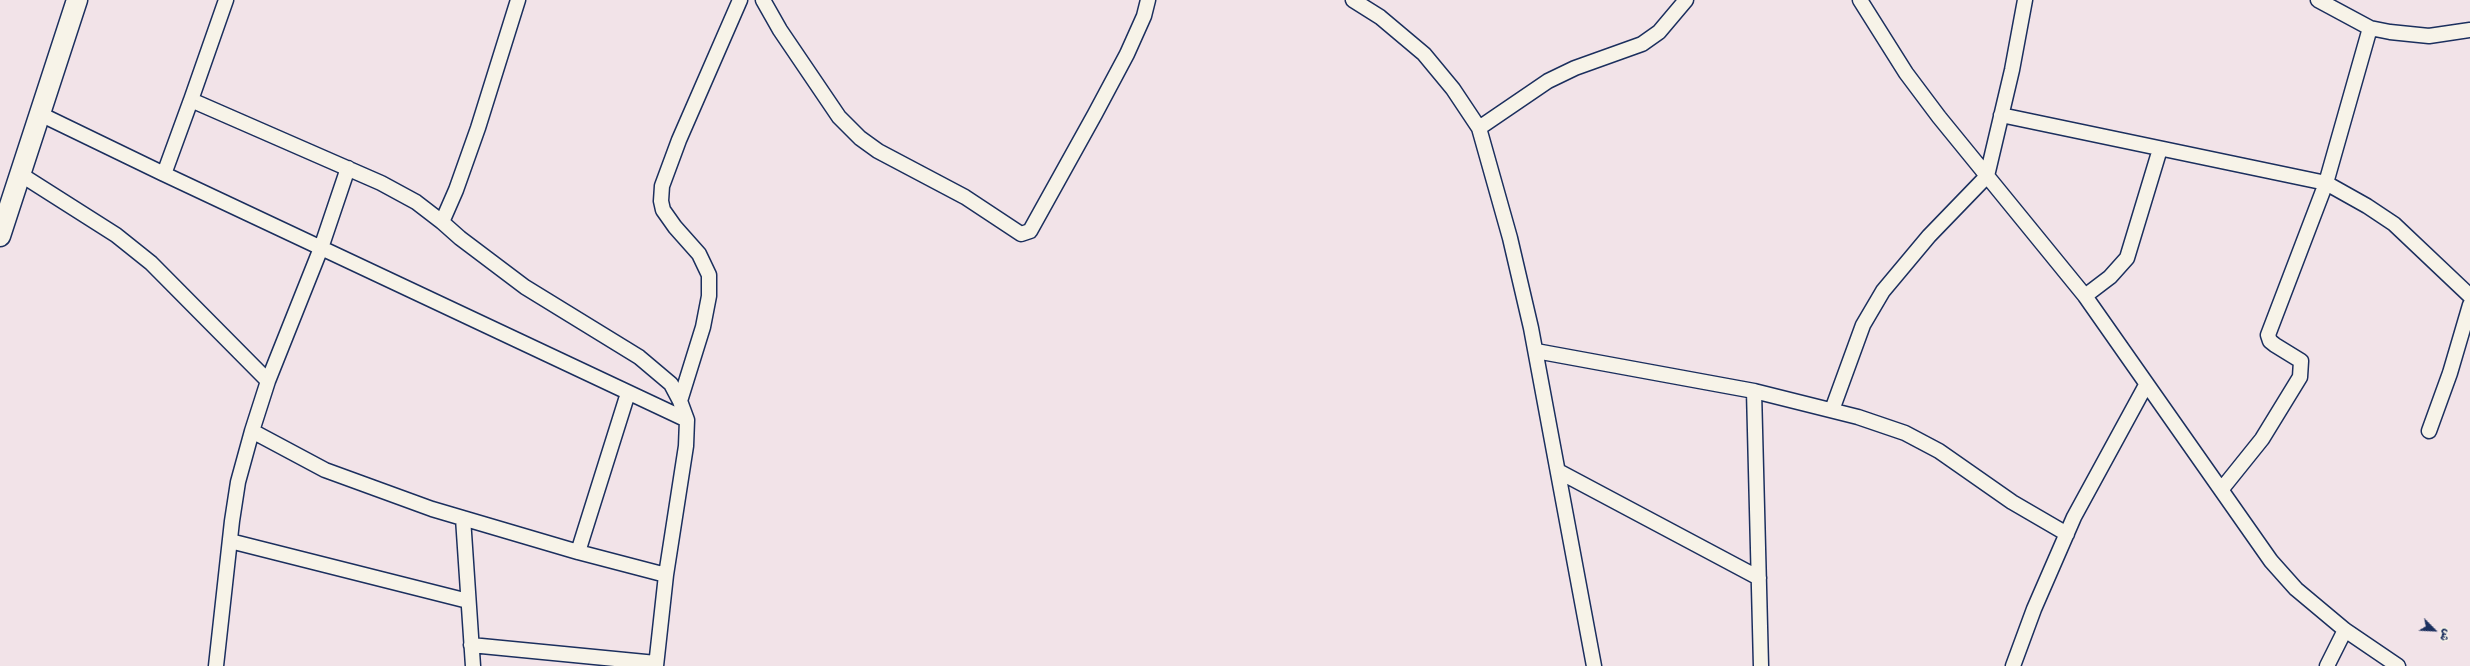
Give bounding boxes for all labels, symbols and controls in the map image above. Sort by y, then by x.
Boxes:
north arrow [2414,610,2454,650]
text: ش [2436,626,2455,644]

